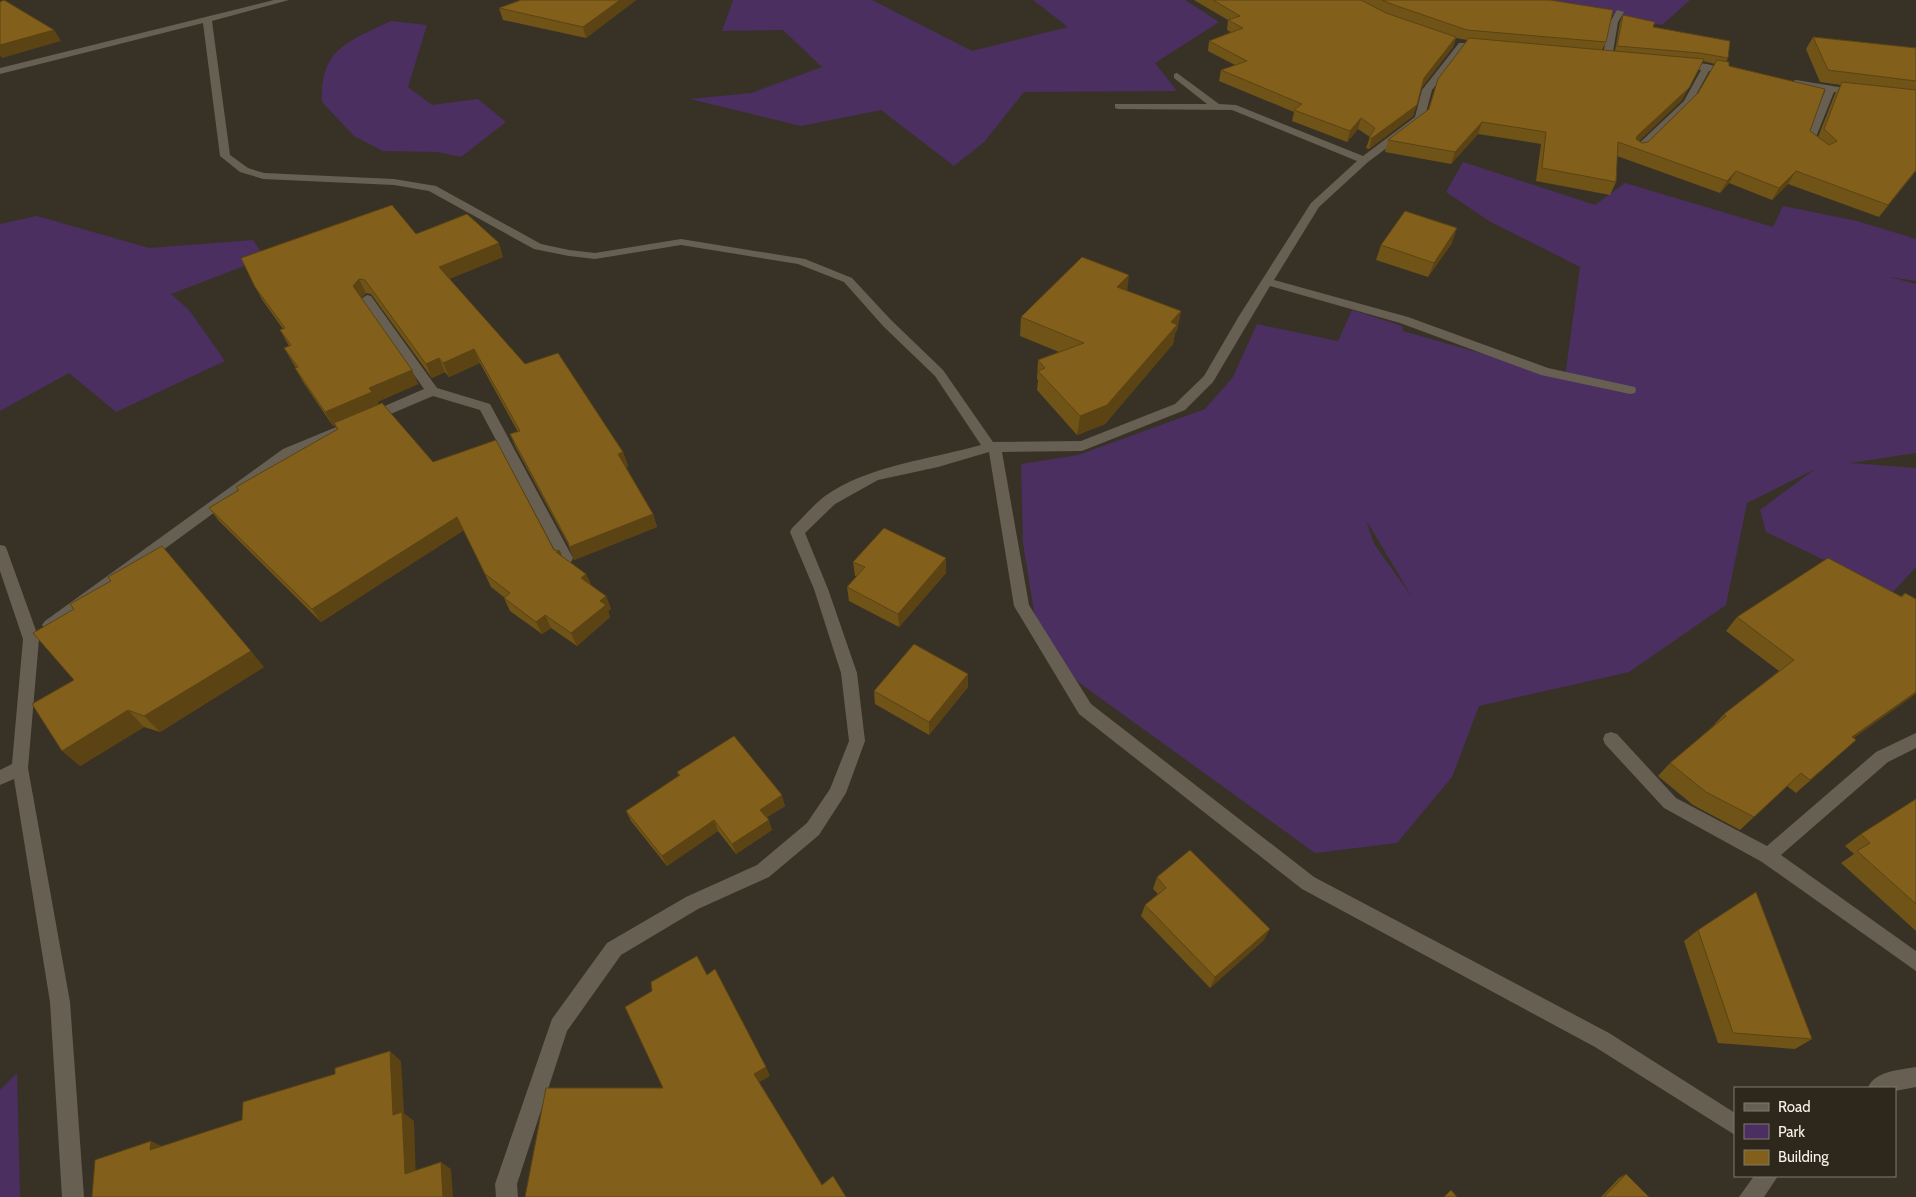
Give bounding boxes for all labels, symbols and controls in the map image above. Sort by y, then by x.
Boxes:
legend [1734,1087,1896,1177]
text: Road [1778,1098,1811,1116]
text: Park [1778,1123,1805,1141]
text: Building [1778,1148,1829,1166]

